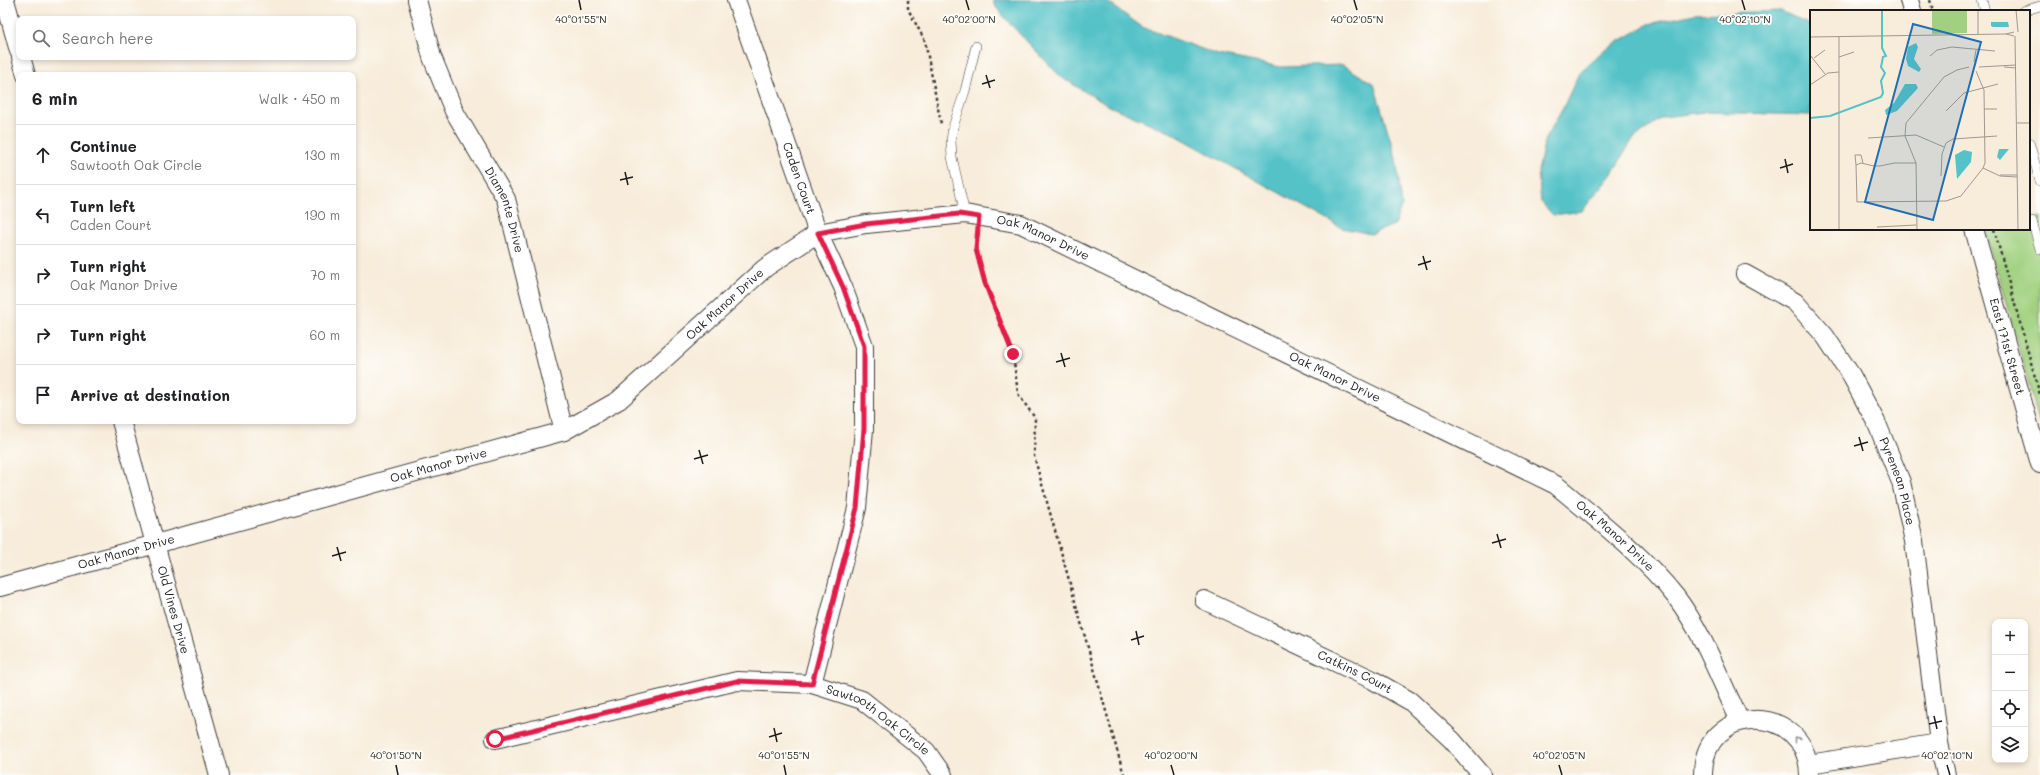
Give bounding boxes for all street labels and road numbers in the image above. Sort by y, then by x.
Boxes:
street label: Caden Court [780,140,820,216]
street label: Diamente Drive [482,163,528,254]
street label: Oak Manor Drive [995,211,1092,263]
street label: Oak Manor Drive [682,264,767,343]
street label: East 171st Street [1987,296,2029,396]
street label: Oak Manor Drive [1287,347,1384,405]
street label: Pyrenean Place [1876,435,1919,526]
street label: Oak Manor Drive [388,444,488,486]
street label: Oak Manor Drive [1573,496,1658,574]
street label: Oak Manor Drive [76,530,176,572]
street label: Old Vines Drive [154,564,194,656]
street label: Catkins Court [1315,646,1395,696]
street label: Sawtooth Oak Circle [824,680,934,758]

